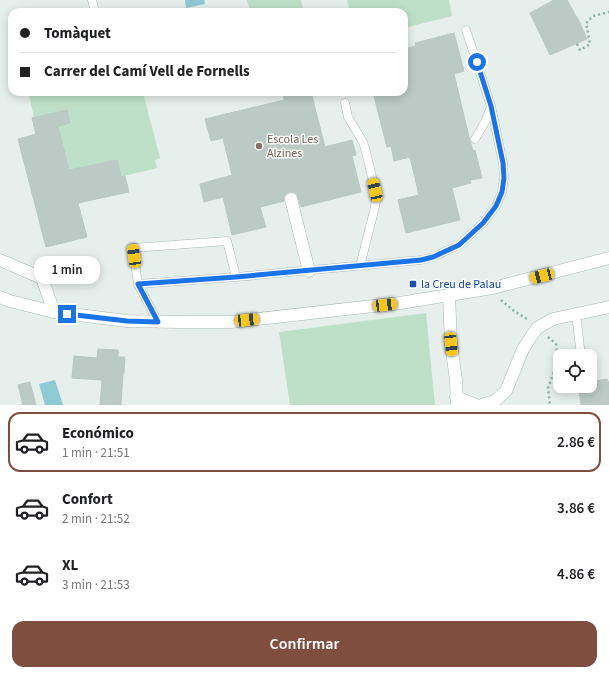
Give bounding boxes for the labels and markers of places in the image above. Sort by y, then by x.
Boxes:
place label: Escola Les Alzines [267,131,318,162]
marker: Escola Les Alzines [254,141,264,151]
place label: la Creu de Palau [421,276,501,293]
marker: la Creu de Palau [408,279,418,289]

